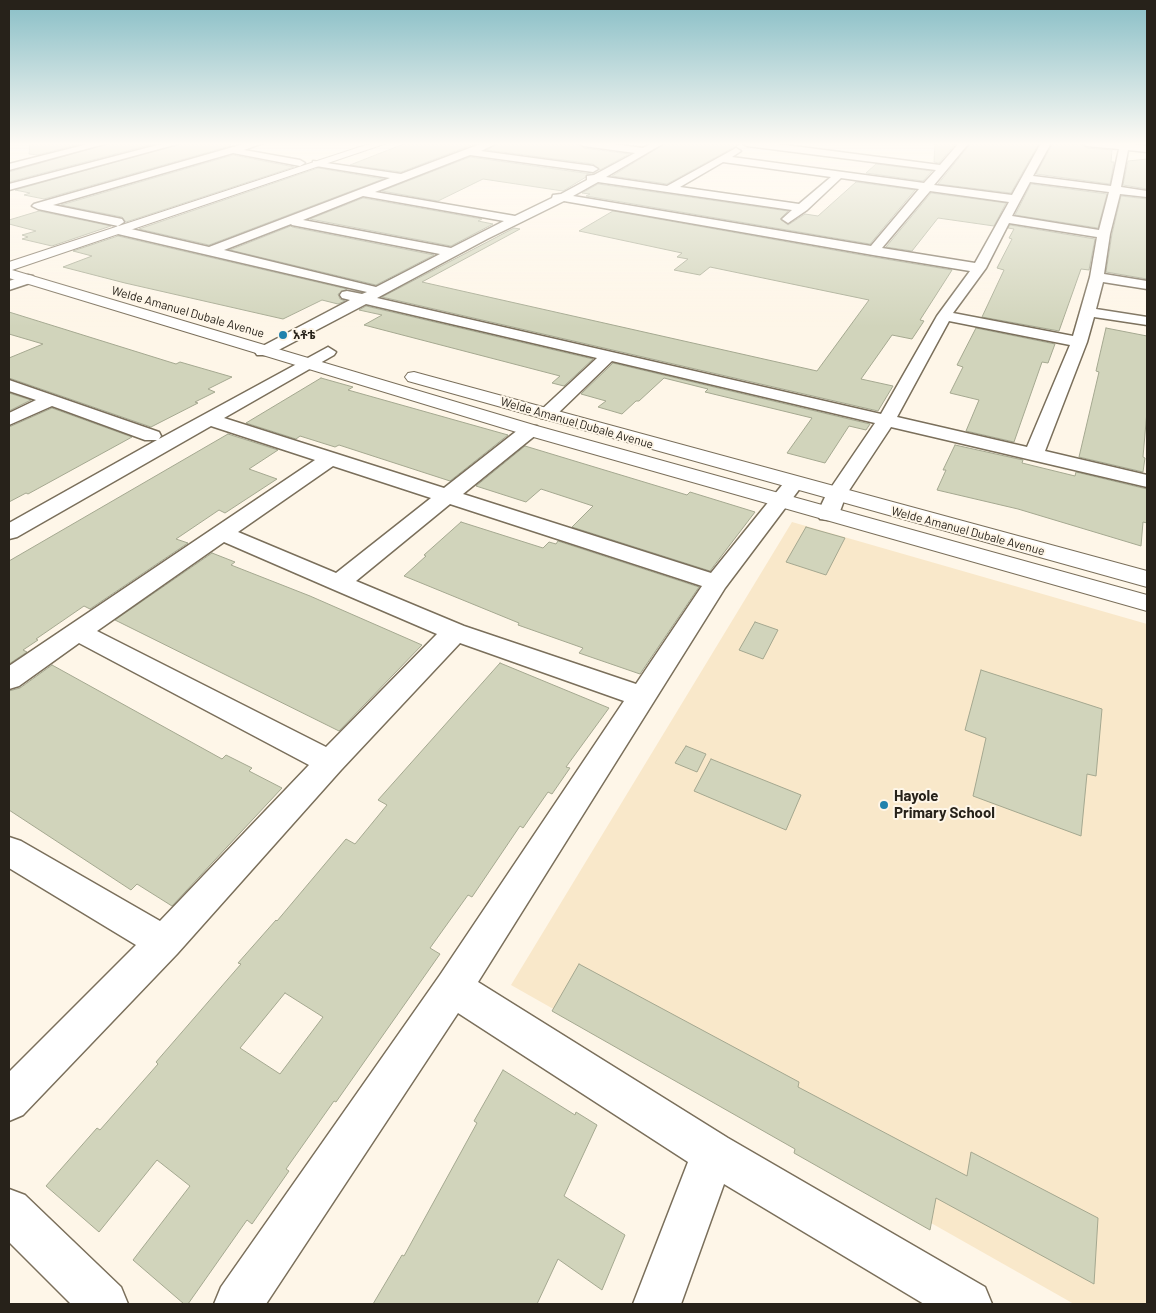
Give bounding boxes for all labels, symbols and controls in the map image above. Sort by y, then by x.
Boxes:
street label: Welde Amanuel Dubale Avenue [110,283,266,341]
place label: አቶቴ [293,328,315,342]
marker: አቶቴ [277,329,289,341]
street label: Welde Amanuel Dubale Avenue [499,394,655,452]
street label: Welde Amanuel Dubale Avenue [890,504,1046,558]
place label: Hayole Primary School [894,787,995,822]
marker: Hayole Primary School [878,799,890,811]

